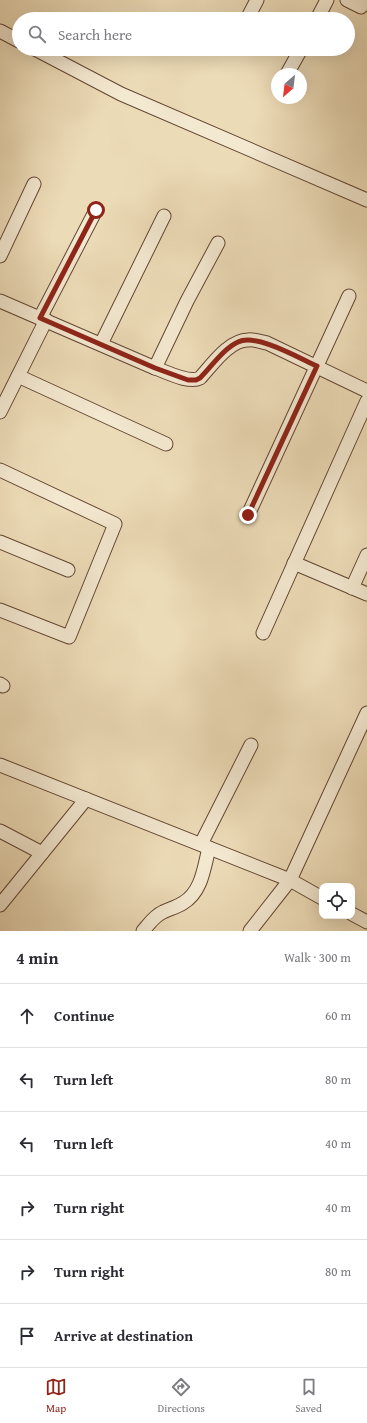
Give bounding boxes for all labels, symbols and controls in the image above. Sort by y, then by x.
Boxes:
search box [12,12,355,56]
icon: search [26,23,48,45]
text: Search here [58,24,132,45]
north arrow [271,68,307,104]
route start [87,201,105,219]
route end [239,506,257,524]
map controls [319,883,355,919]
button: locate [319,883,355,919]
text: 4 min [16,945,58,970]
text: Walk · 300 m [284,948,351,967]
icon: ahead [16,1005,38,1027]
text: Continue [54,1005,115,1026]
text: 60 m [325,1006,351,1025]
icon: left [16,1069,38,1091]
text: Turn left [54,1069,113,1090]
text: 80 m [325,1070,351,1089]
icon: left [16,1133,38,1155]
text: Turn left [54,1133,113,1154]
text: 40 m [325,1134,351,1153]
icon: right [16,1197,38,1219]
text: Turn right [54,1197,125,1218]
text: 40 m [325,1198,351,1217]
icon: right [16,1261,38,1283]
text: Turn right [54,1261,125,1282]
text: 80 m [325,1262,351,1281]
icon: arrive [16,1325,38,1347]
text: Arrive at destination [54,1325,193,1346]
tab: Map [45,1376,67,1416]
tab: Directions [158,1376,205,1416]
tab: Saved [295,1376,322,1416]

